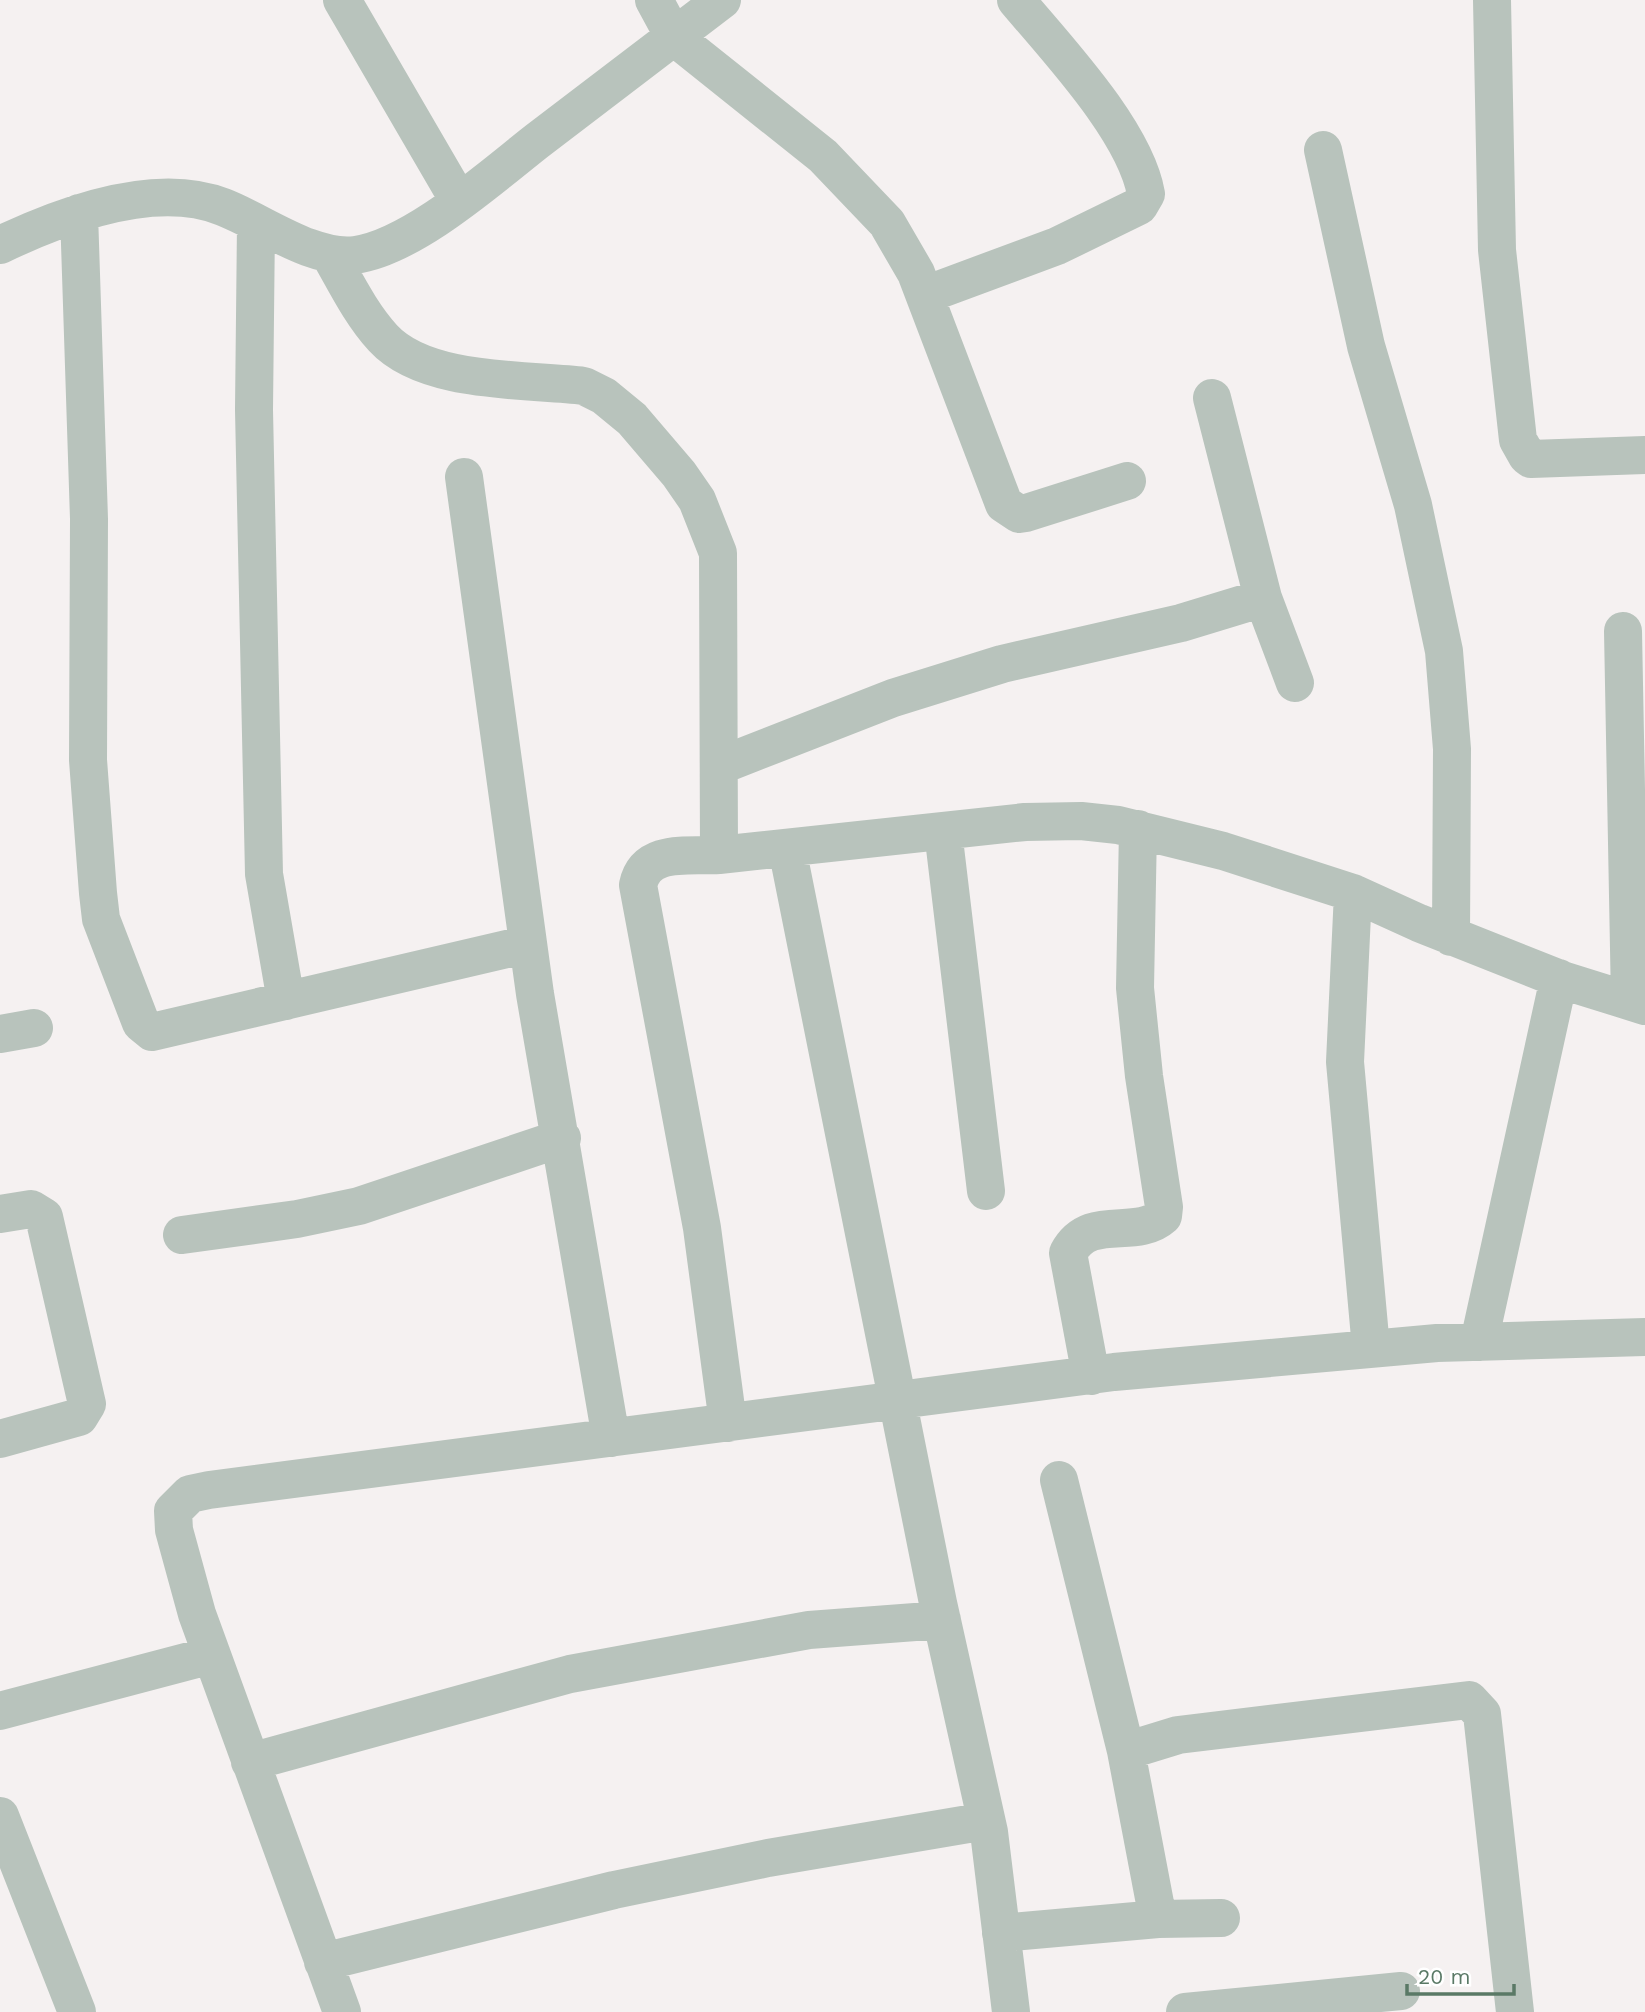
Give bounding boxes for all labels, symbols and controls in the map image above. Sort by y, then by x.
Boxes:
scale bar [1407,1952,1514,1996]
text: 20 m [1418,1964,1470,1989]

